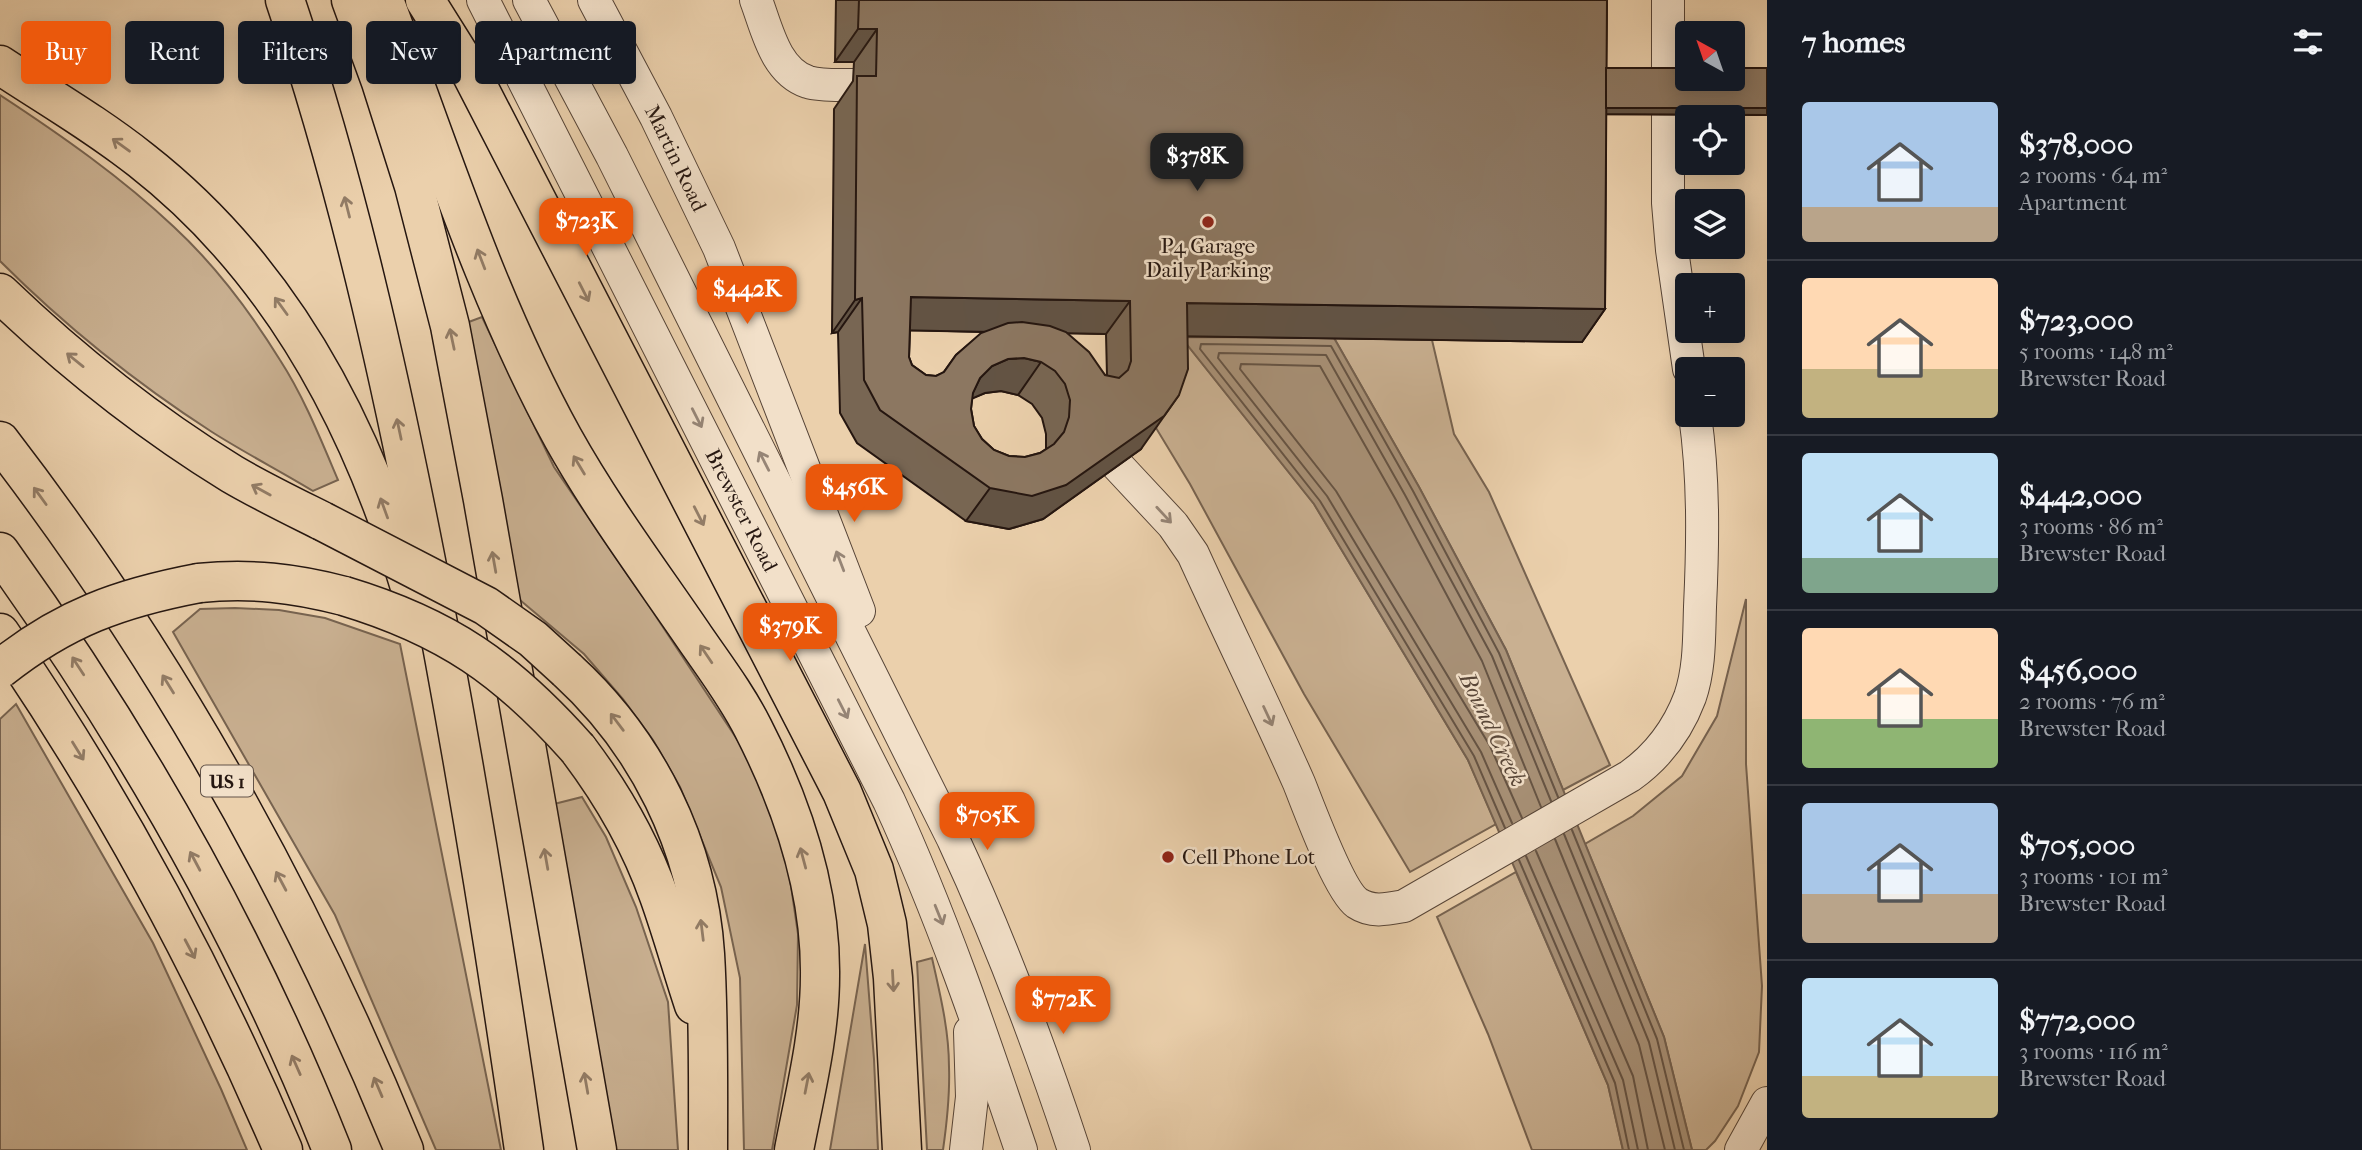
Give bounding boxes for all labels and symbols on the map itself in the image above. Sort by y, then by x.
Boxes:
north arrow [1675,21,1745,91]
street label: Martin Road [640,101,712,216]
pin: $378K [1148,134,1246,193]
one-way arrow [112,138,131,153]
one-way arrow [340,197,353,219]
pin: $723K [537,198,635,258]
marker: P4 Garage Daily Parking [1200,214,1216,230]
place label: P4 Garage Daily Parking [1146,234,1271,282]
one-way arrow [474,249,487,271]
pin: $442K [698,266,796,326]
one-way arrow [577,281,591,301]
one-way arrow [273,297,288,316]
one-way arrow [445,328,459,351]
one-way arrow [67,352,85,368]
one-way arrow [690,407,704,428]
one-way arrow [392,418,406,441]
street label: Brewster Road [701,445,783,576]
one-way arrow [757,451,771,472]
one-way arrow [572,455,586,475]
pin: $456K [805,464,903,524]
one-way arrow [252,483,272,497]
one-way arrow [33,487,48,505]
one-way arrow [376,498,389,520]
one-way arrow [692,505,706,525]
one-way arrow [1155,506,1172,523]
one-way arrow [487,551,500,574]
one-way arrow [832,551,845,573]
pin: $379K [741,604,839,663]
one-way arrow [699,645,713,664]
one-way arrow [71,656,85,676]
water label: Bound Creek [1452,666,1532,791]
one-way arrow [161,674,175,694]
one-way arrow [837,698,851,719]
one-way arrow [1262,705,1275,726]
one-way arrow [609,713,624,732]
one-way arrow [72,741,86,761]
road number: US 1 [201,766,253,796]
pin: $705K [938,792,1036,852]
place label: Cell Phone Lot [1182,845,1316,869]
one-way arrow [796,847,809,870]
one-way arrow [539,848,552,871]
marker: Cell Phone Lot [1160,849,1176,865]
one-way arrow [188,851,201,872]
one-way arrow [274,871,288,892]
one-way arrow [933,904,946,926]
one-way arrow [696,919,709,942]
one-way arrow [184,938,197,959]
one-way arrow [887,969,900,992]
pin: $772K [1014,976,1112,1036]
one-way arrow [289,1054,302,1076]
one-way arrow [578,1072,592,1095]
one-way arrow [800,1072,814,1095]
one-way arrow [371,1077,384,1098]

